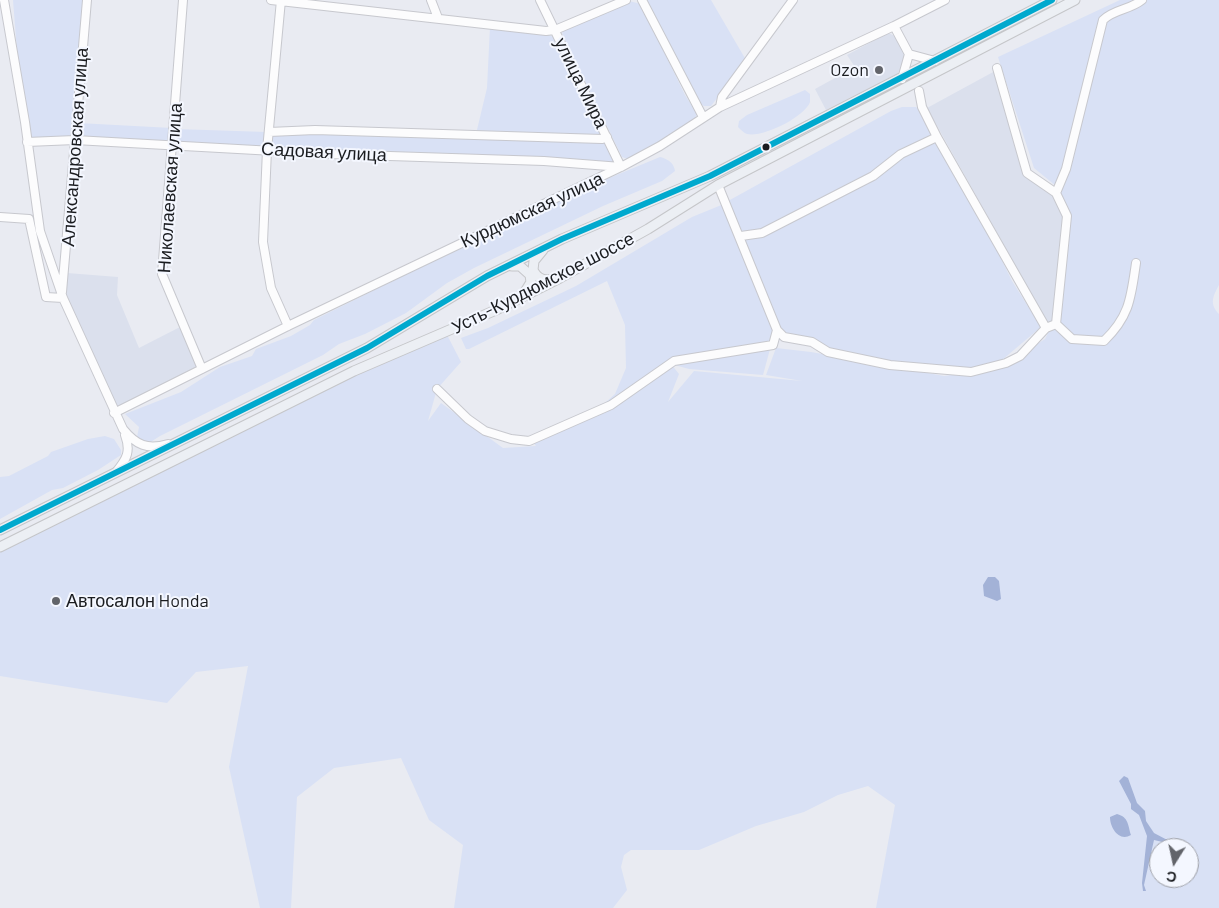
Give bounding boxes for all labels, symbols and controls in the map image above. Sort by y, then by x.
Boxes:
street label: улица Мира [550,34,612,132]
street label: Александровская улица [57,47,93,247]
place label: Ozon [830,59,869,81]
marker: Ozon [873,64,885,76]
street label: Николаевская улица [153,102,187,274]
street label: Садовая улица [261,138,387,166]
unlabelled marker [761,142,771,152]
street label: Курдюмская улица [457,167,607,253]
street label: Усть-Курдюмское шоссе [448,227,638,339]
place label: Автосалон Honda [66,590,209,612]
marker: Автосалон Honda [50,595,62,607]
north arrow [1149,838,1199,888]
text: С [1165,868,1178,887]

